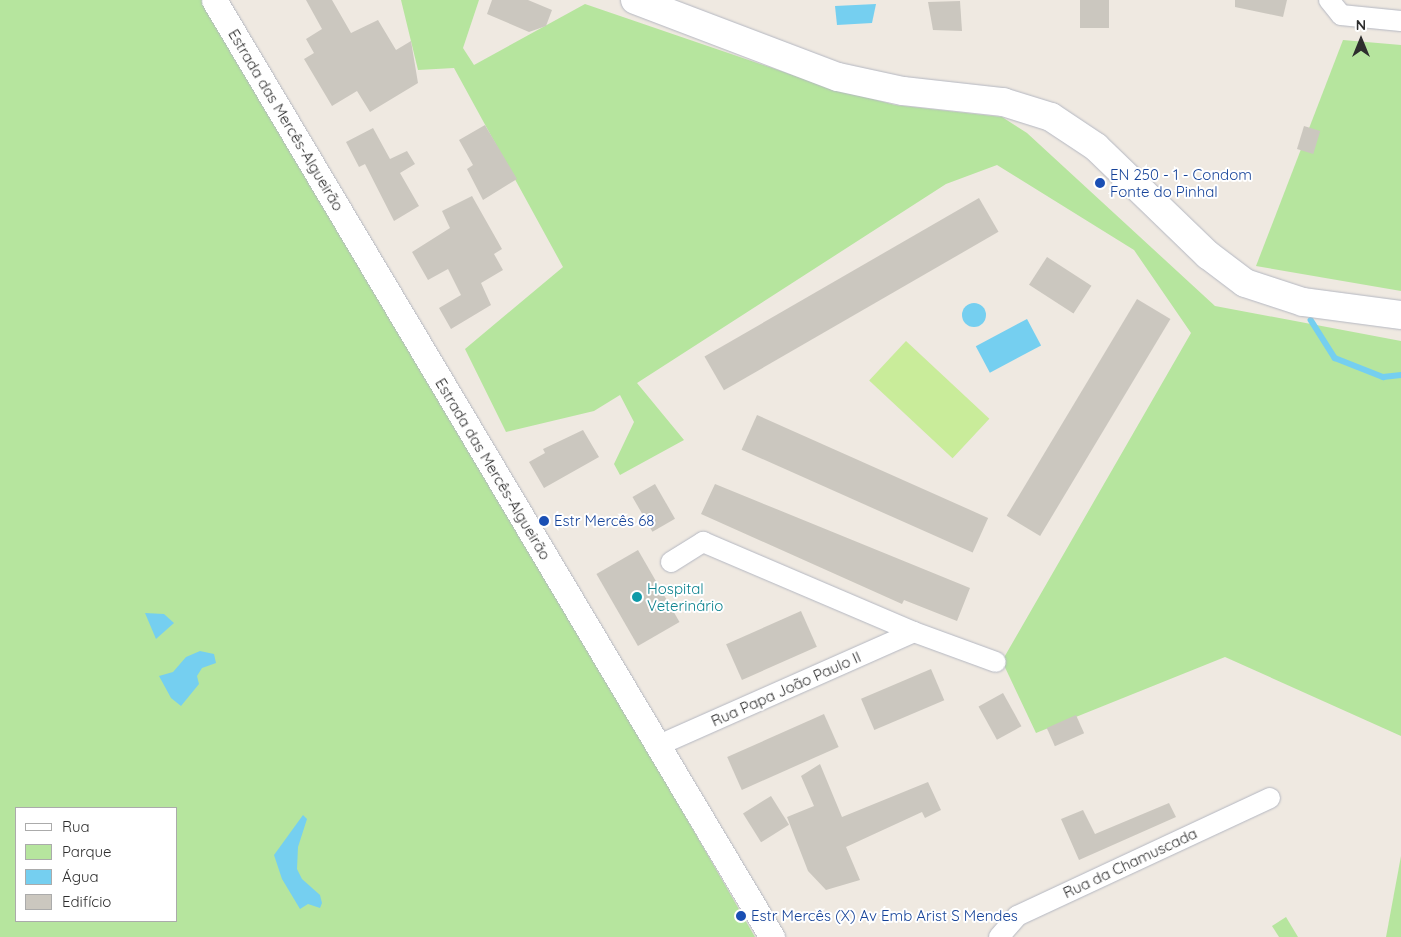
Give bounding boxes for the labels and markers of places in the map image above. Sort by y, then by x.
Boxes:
place label: EN 250 - 1 - Condom Fonte do Pinhal [1110,165,1252,200]
marker: EN 250 - 1 - Condom Fonte do Pinhal [1094,177,1106,189]
place label: Estr Mercês 68 [554,512,654,530]
marker: Estr Mercês 68 [538,515,550,527]
place label: Hospital Veterinário [647,579,723,614]
marker: Hospital Veterinário [631,591,643,603]
place label: Estr Mercês (X) Av Emb Arist S Mendes [751,907,1018,925]
marker: Estr Mercês (X) Av Emb Arist S Mendes [735,910,747,922]

